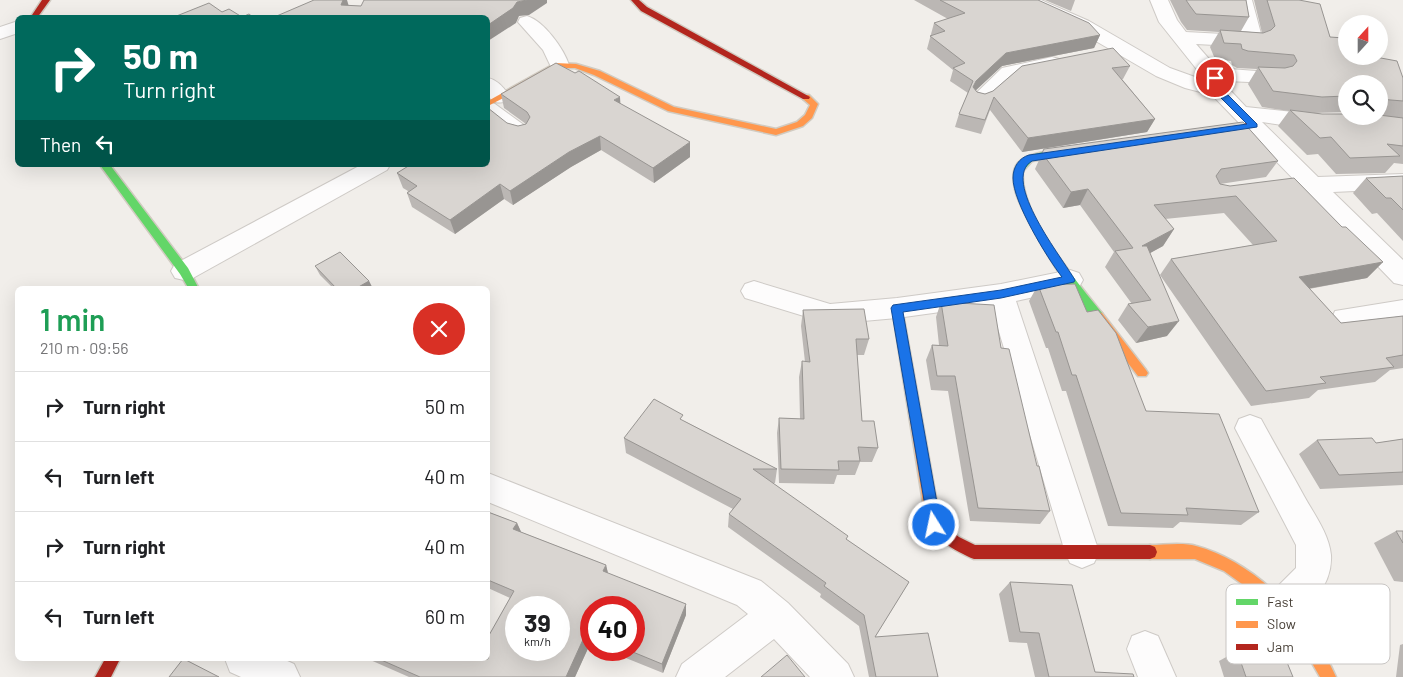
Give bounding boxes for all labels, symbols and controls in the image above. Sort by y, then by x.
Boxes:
north arrow [1338,15,1388,65]
map controls [1338,15,1388,125]
text: 50 m [123,34,198,76]
icon: right [40,35,105,100]
pin [1194,57,1236,99]
icon: arrive [1201,64,1229,92]
button: search [1338,75,1388,125]
text: Turn right [123,76,216,102]
icon: left [91,130,119,158]
text: Then [40,133,81,156]
text: 1 min [40,301,105,337]
button: close [413,303,465,355]
text: 210 m · 09:56 [40,338,128,357]
icon: right [40,393,68,421]
text: Turn right [83,395,165,418]
text: 50 m [425,395,465,418]
icon: left [40,463,68,491]
text: Turn left [83,465,154,488]
text: 40 m [424,465,465,488]
position arrow [907,498,959,550]
icon: right [40,533,68,561]
text: Turn right [83,535,165,558]
text: 40 m [424,535,465,558]
legend [1226,584,1390,664]
text: Fast [1267,593,1293,610]
speed limit sign: 40 [580,596,645,661]
icon: left [40,603,68,631]
text: Turn left [83,605,154,628]
text: 60 m [425,605,465,628]
text: 39 [524,607,551,637]
text: Slow [1267,615,1296,632]
text: km/h [524,634,551,648]
text: Jam [1267,638,1294,655]

